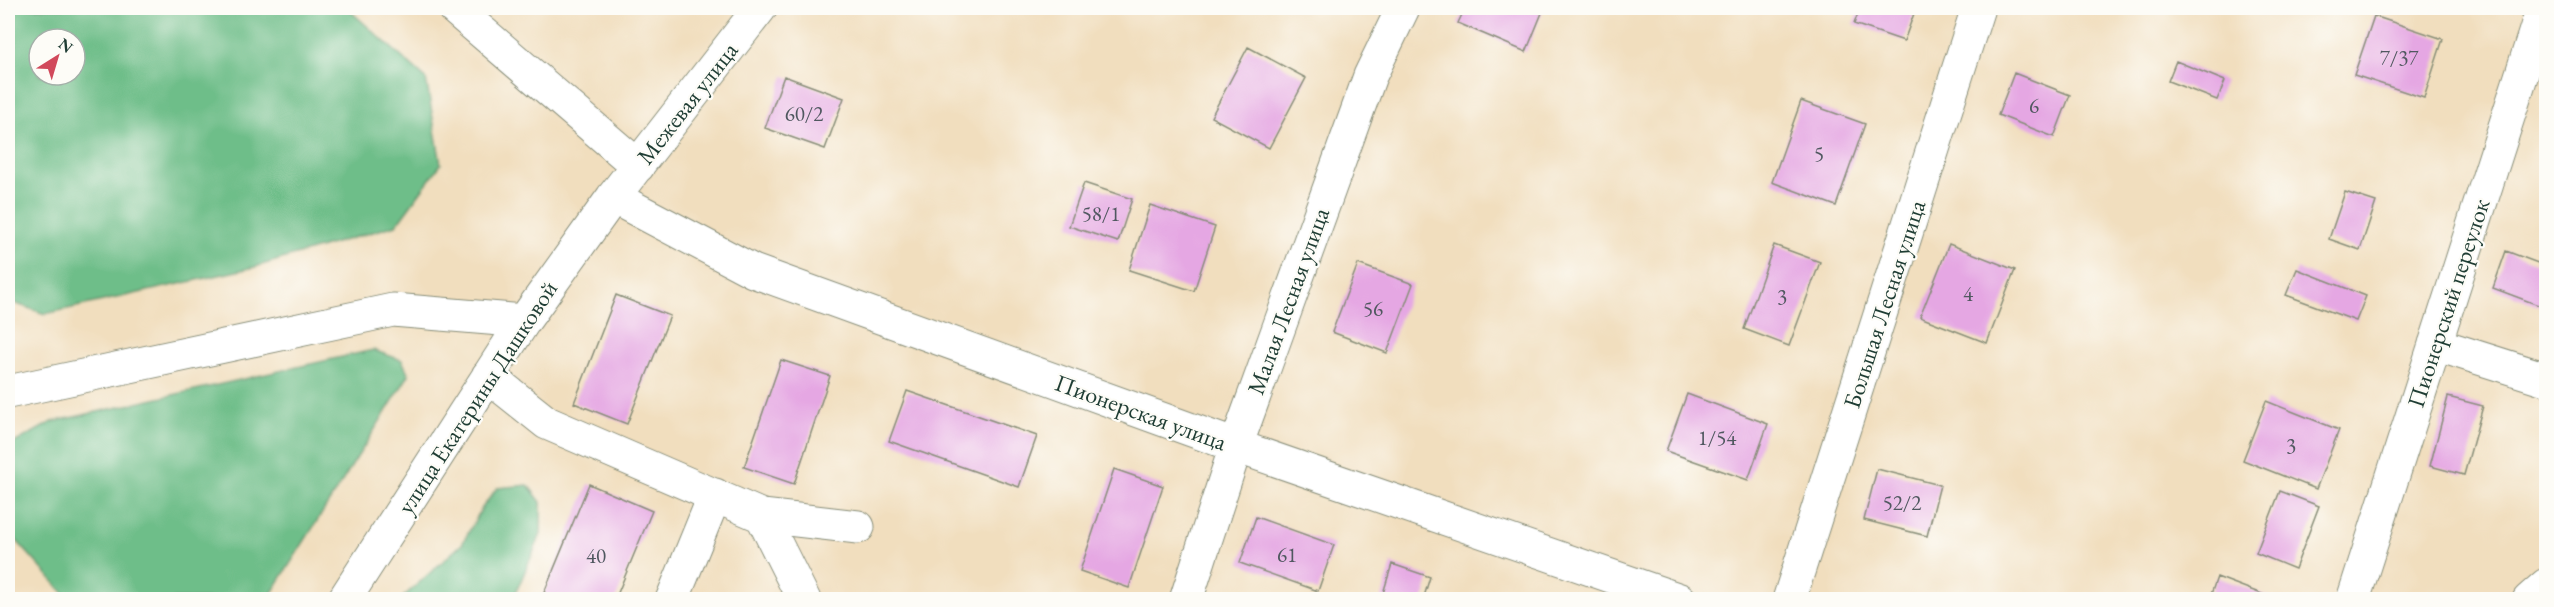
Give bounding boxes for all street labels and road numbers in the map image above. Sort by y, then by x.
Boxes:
street label: Межевая улица [629,35,745,171]
street label: Пионерский переулок [2400,194,2497,411]
street label: Большая Лесная улица [1836,196,1932,412]
street label: Малая Лесная улица [1240,203,1336,399]
street label: улица Екатерины Дашковой [390,274,564,520]
street label: Пионерская улица [1051,367,1231,458]

